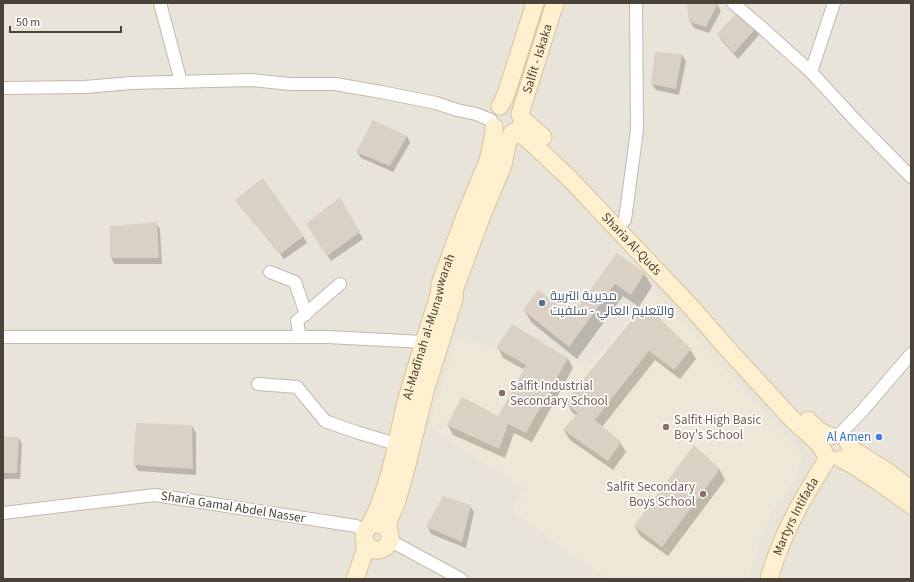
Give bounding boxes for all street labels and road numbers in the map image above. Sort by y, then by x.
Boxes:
street label: Salfit - Iskaka [518,22,557,96]
street label: Sharia Al-Quds [597,209,666,280]
street label: Al-Madīnah al-Munawwarah [398,251,459,401]
street label: Martyrs Intifada [769,474,823,559]
street label: Sharia Gamal Abdel Nasser [160,487,307,527]

